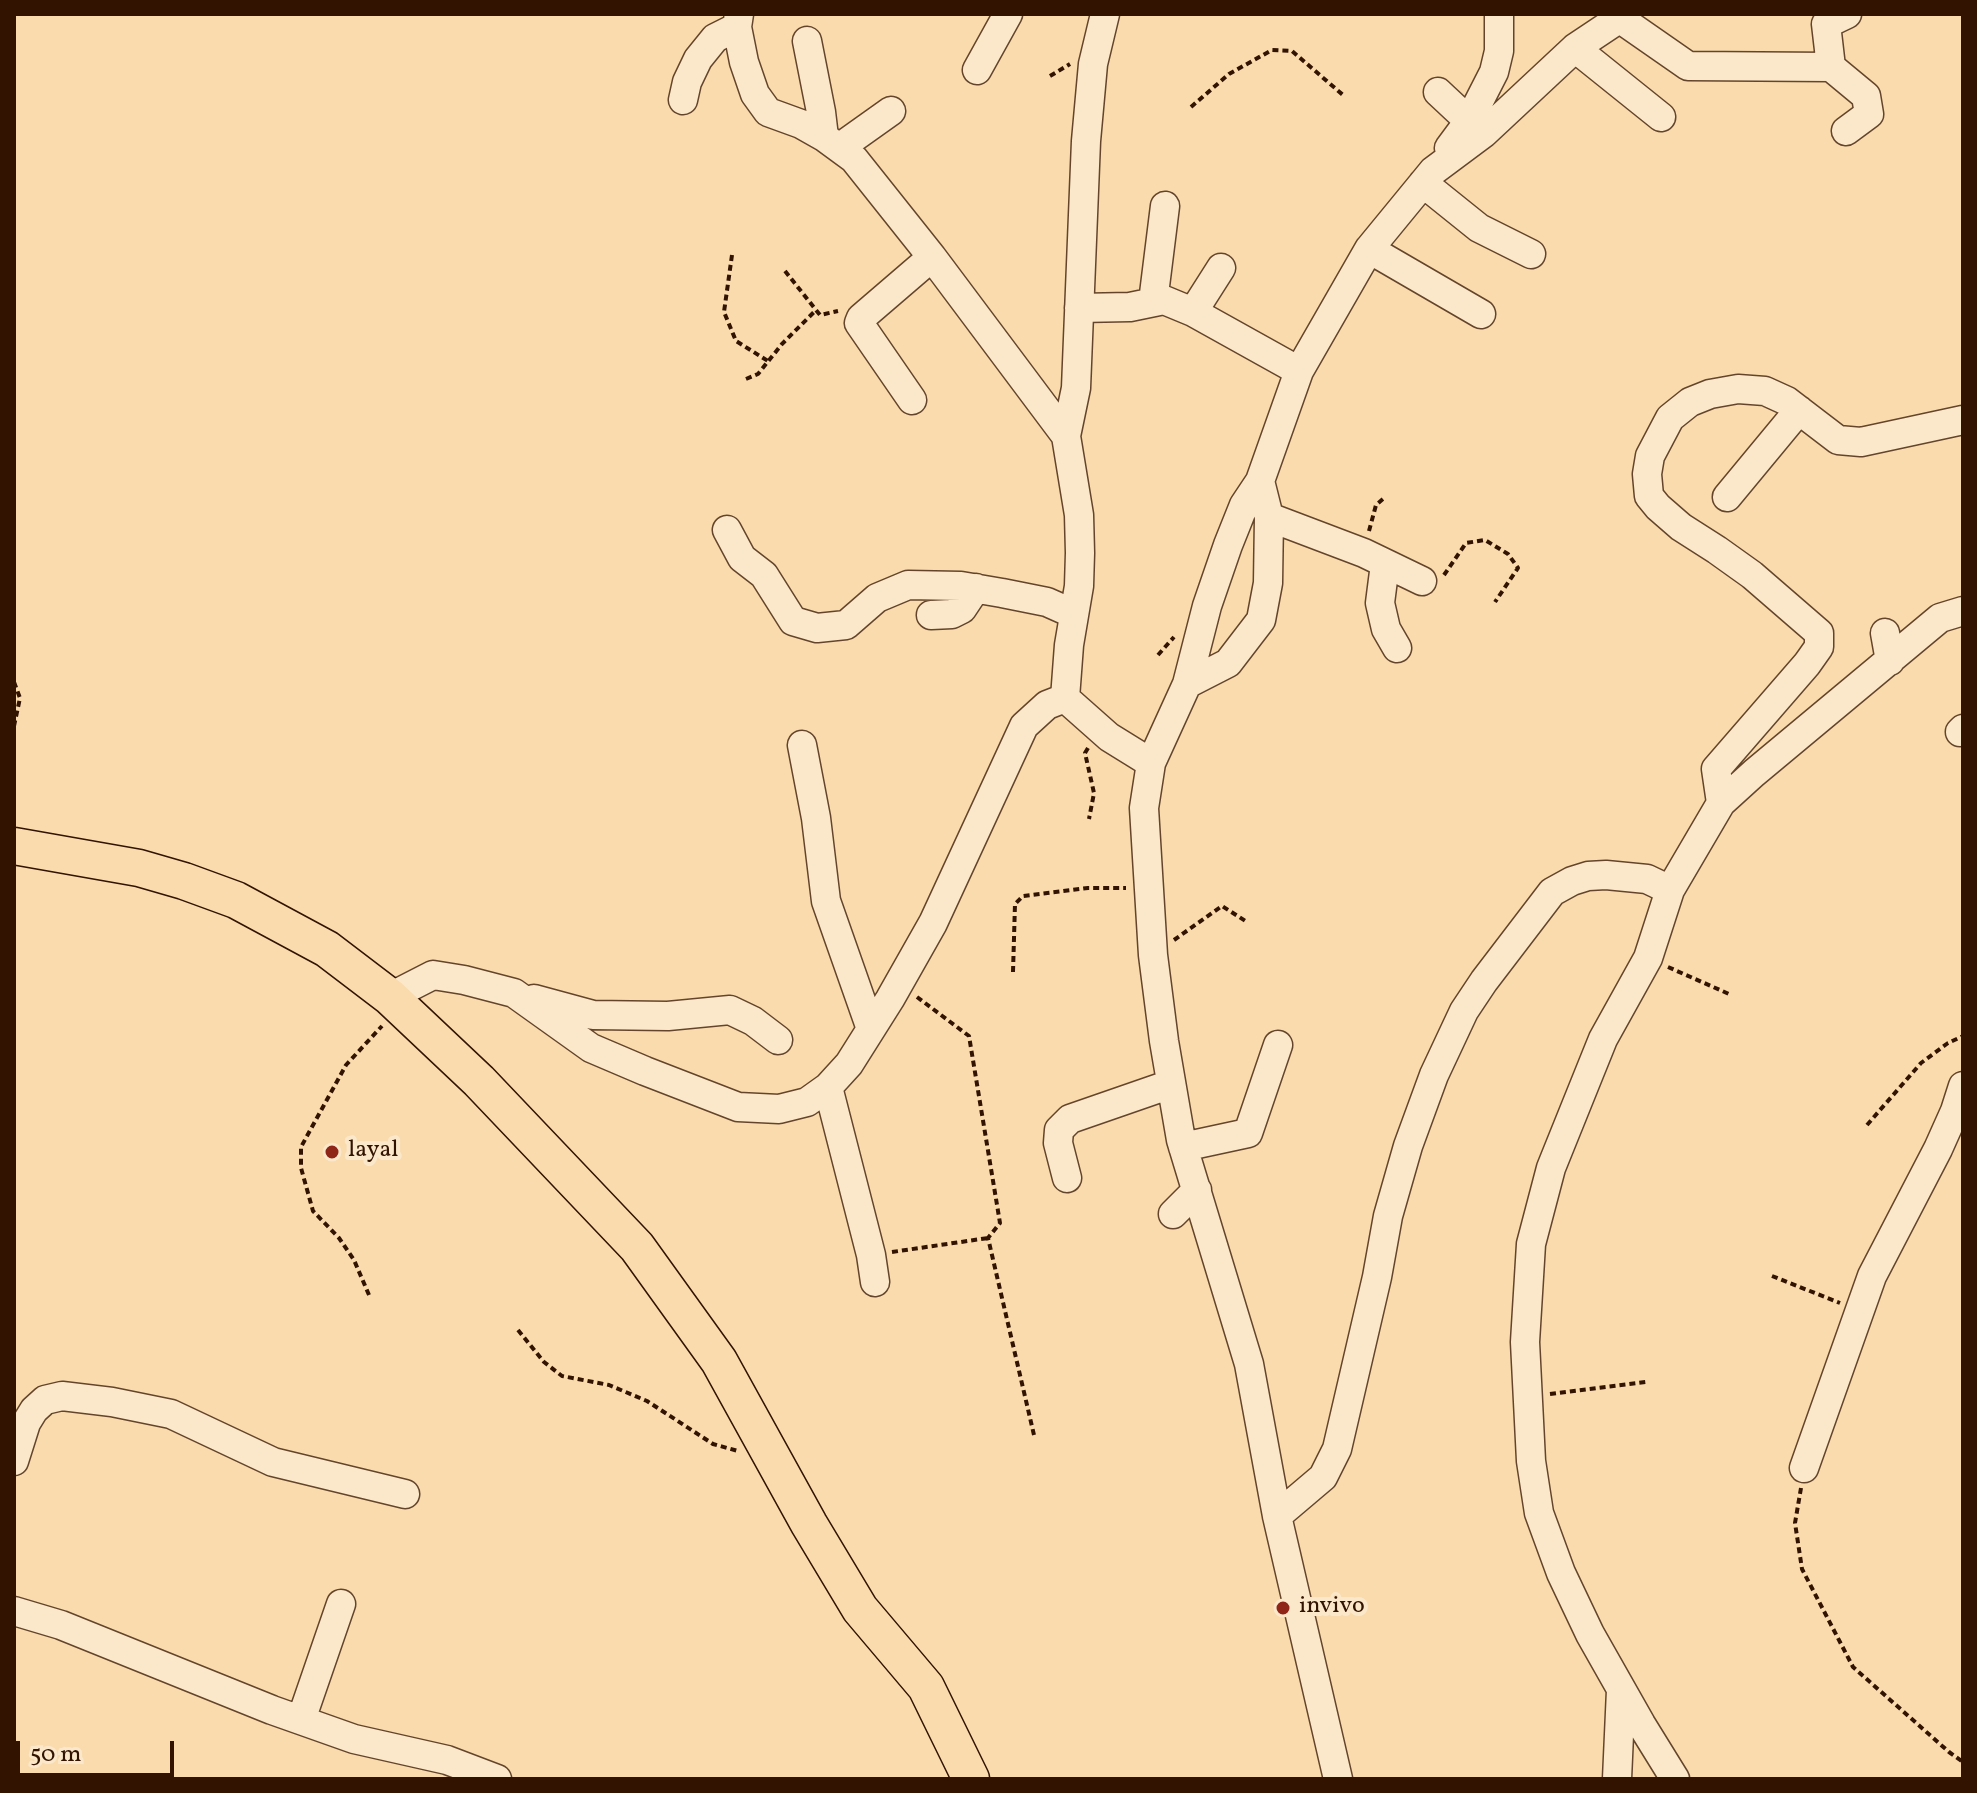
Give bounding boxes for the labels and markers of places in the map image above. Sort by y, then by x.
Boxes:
place label: layal [348,1138,399,1166]
marker: layal [323,1143,341,1161]
place label: invivo [1299,1594,1365,1622]
marker: invivo [1274,1599,1292,1617]

